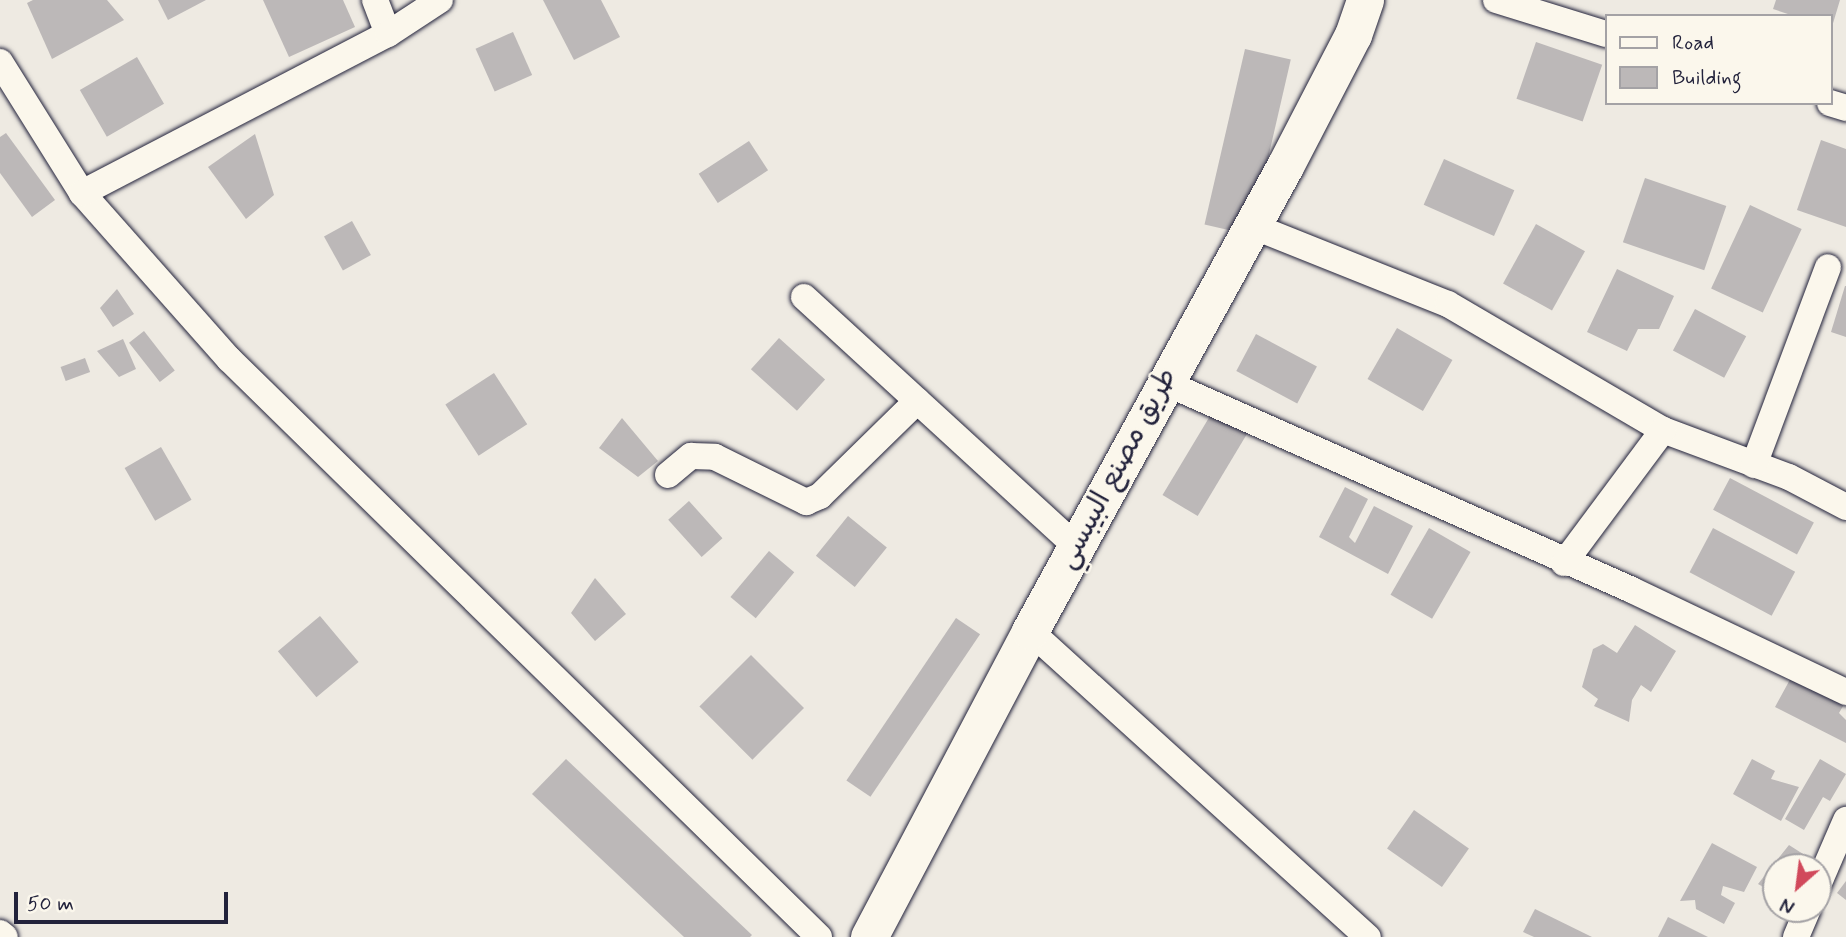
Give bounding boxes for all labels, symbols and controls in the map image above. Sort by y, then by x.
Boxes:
legend [1604,14,1832,105]
text: Road [1672,29,1714,57]
text: Building [1672,64,1742,92]
street label: طريق مصنع البيبسي [1051,363,1185,575]
north arrow [1762,853,1832,923]
scale bar [18,878,231,922]
text: 50 m [27,890,74,918]
text: N [1776,891,1799,919]

